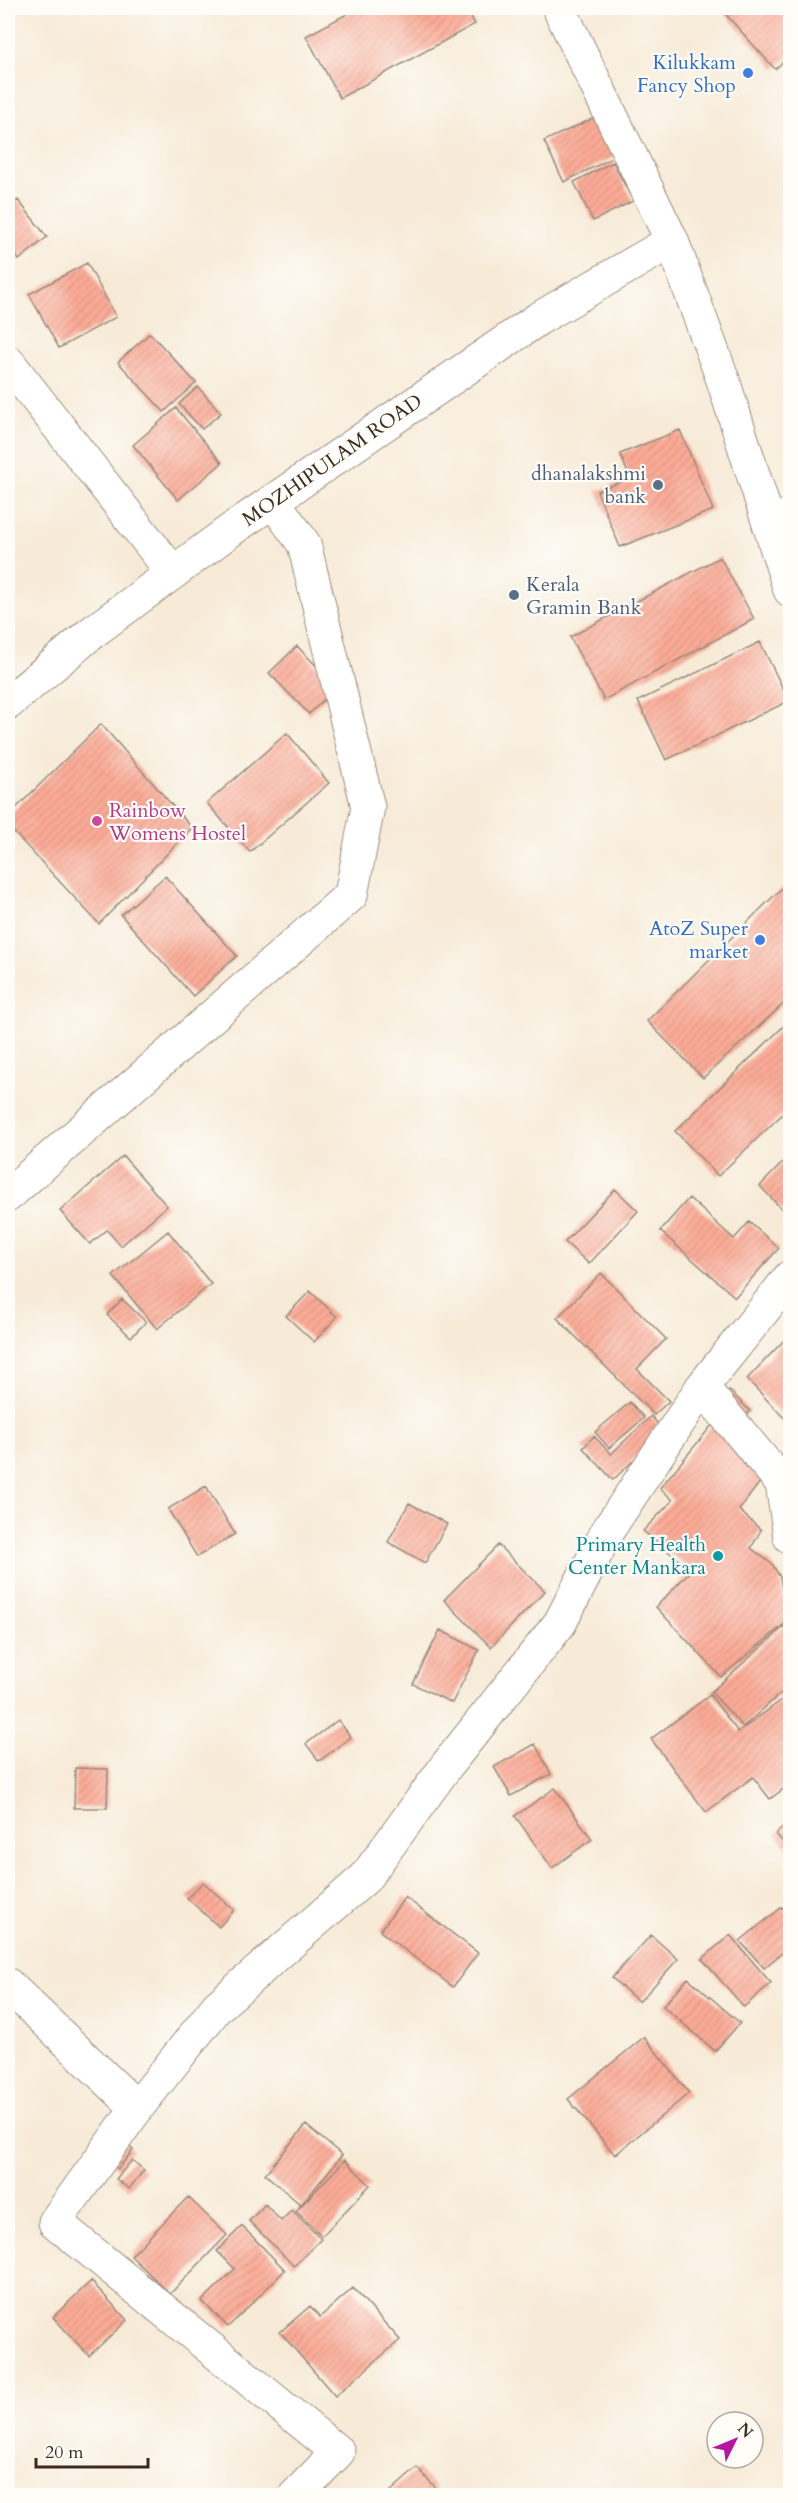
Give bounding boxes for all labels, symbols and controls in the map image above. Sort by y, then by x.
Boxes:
place label: Kilukkam Fancy Shop [637,49,736,99]
marker: Kilukkam Fancy Shop [741,66,755,80]
street label: MOZHIPULAM ROAD [237,387,427,533]
place label: dhanalakshmi bank [531,460,646,510]
marker: dhanalakshmi bank [651,478,665,492]
place label: Kerala Gramin Bank [526,571,642,621]
marker: Kerala Gramin Bank [507,588,521,602]
place label: Rainbow Womens Hostel [108,797,246,847]
marker: Rainbow Womens Hostel [90,814,104,828]
place label: AtoZ Super market [649,915,749,965]
marker: AtoZ Super market [753,933,767,947]
place label: Primary Health Center Mankara [568,1531,706,1581]
marker: Primary Health Center Mankara [711,1549,725,1563]
north arrow [705,2410,765,2470]
text: N [732,2418,758,2443]
scale bar [36,2431,148,2469]
text: 20 m [45,2440,84,2465]

